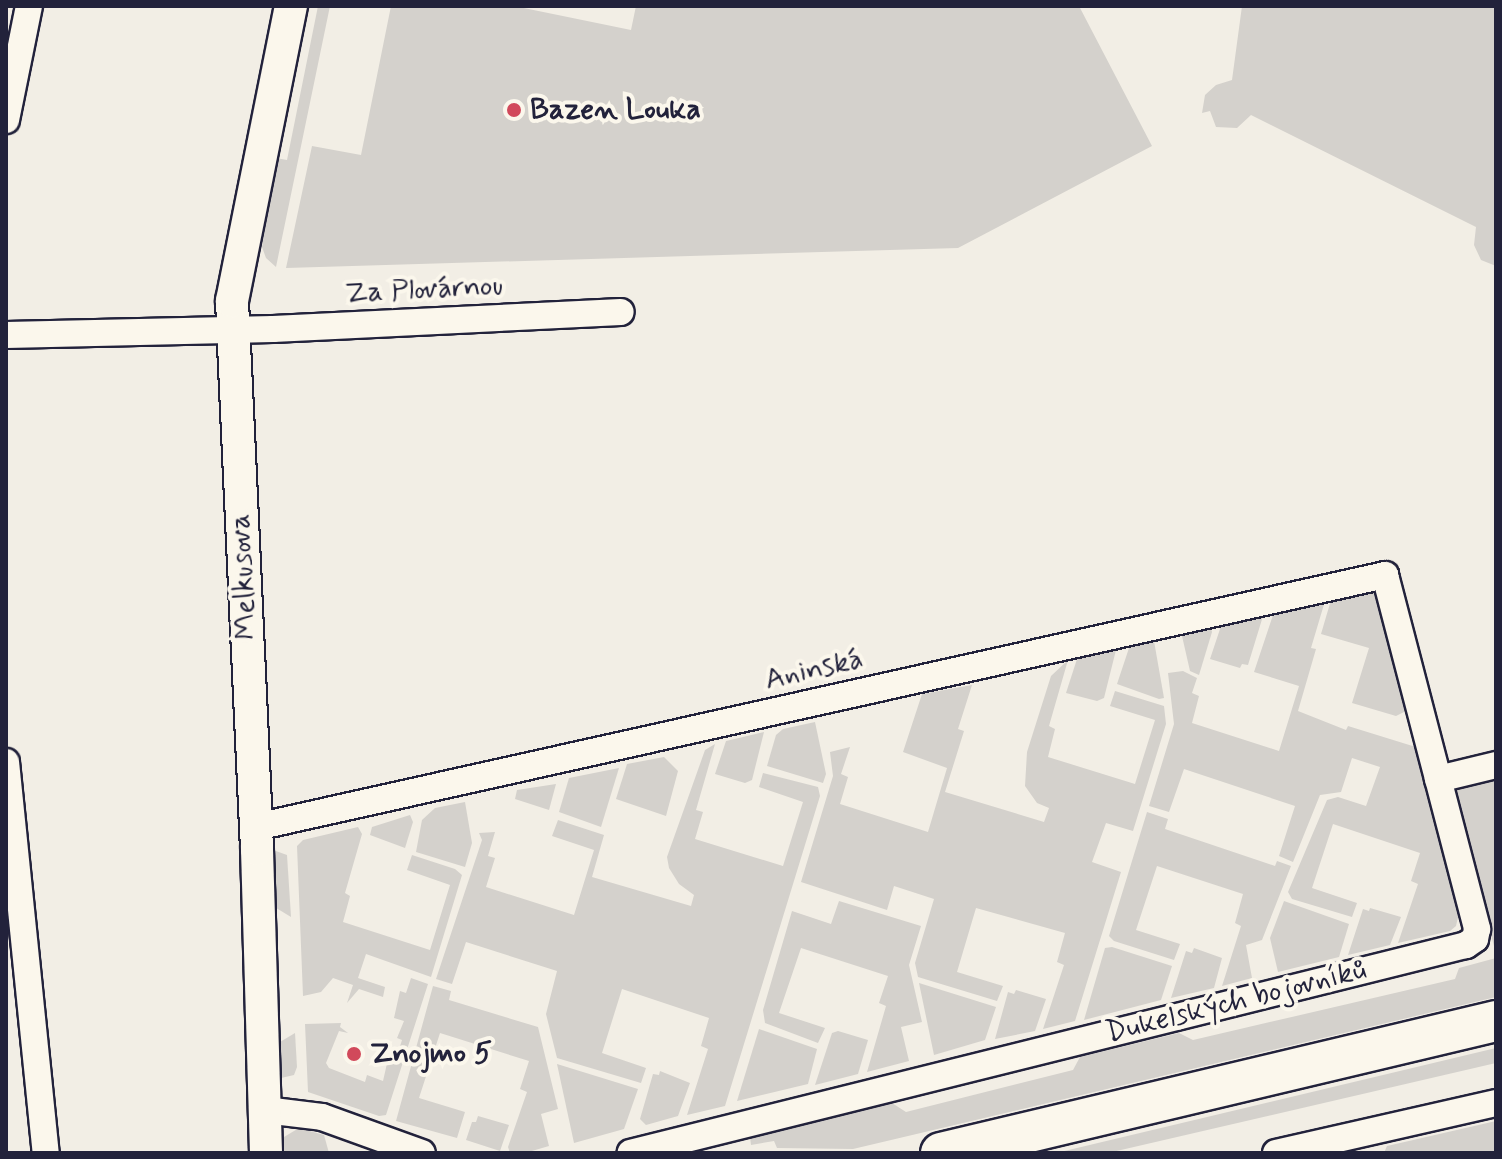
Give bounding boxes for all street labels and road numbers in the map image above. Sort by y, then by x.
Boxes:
street label: Za Plovárnou [343,268,505,312]
street label: Melkusova [223,513,265,641]
street label: Aninská [761,641,867,699]
street label: Dukelských bojovníků [1102,952,1370,1052]

